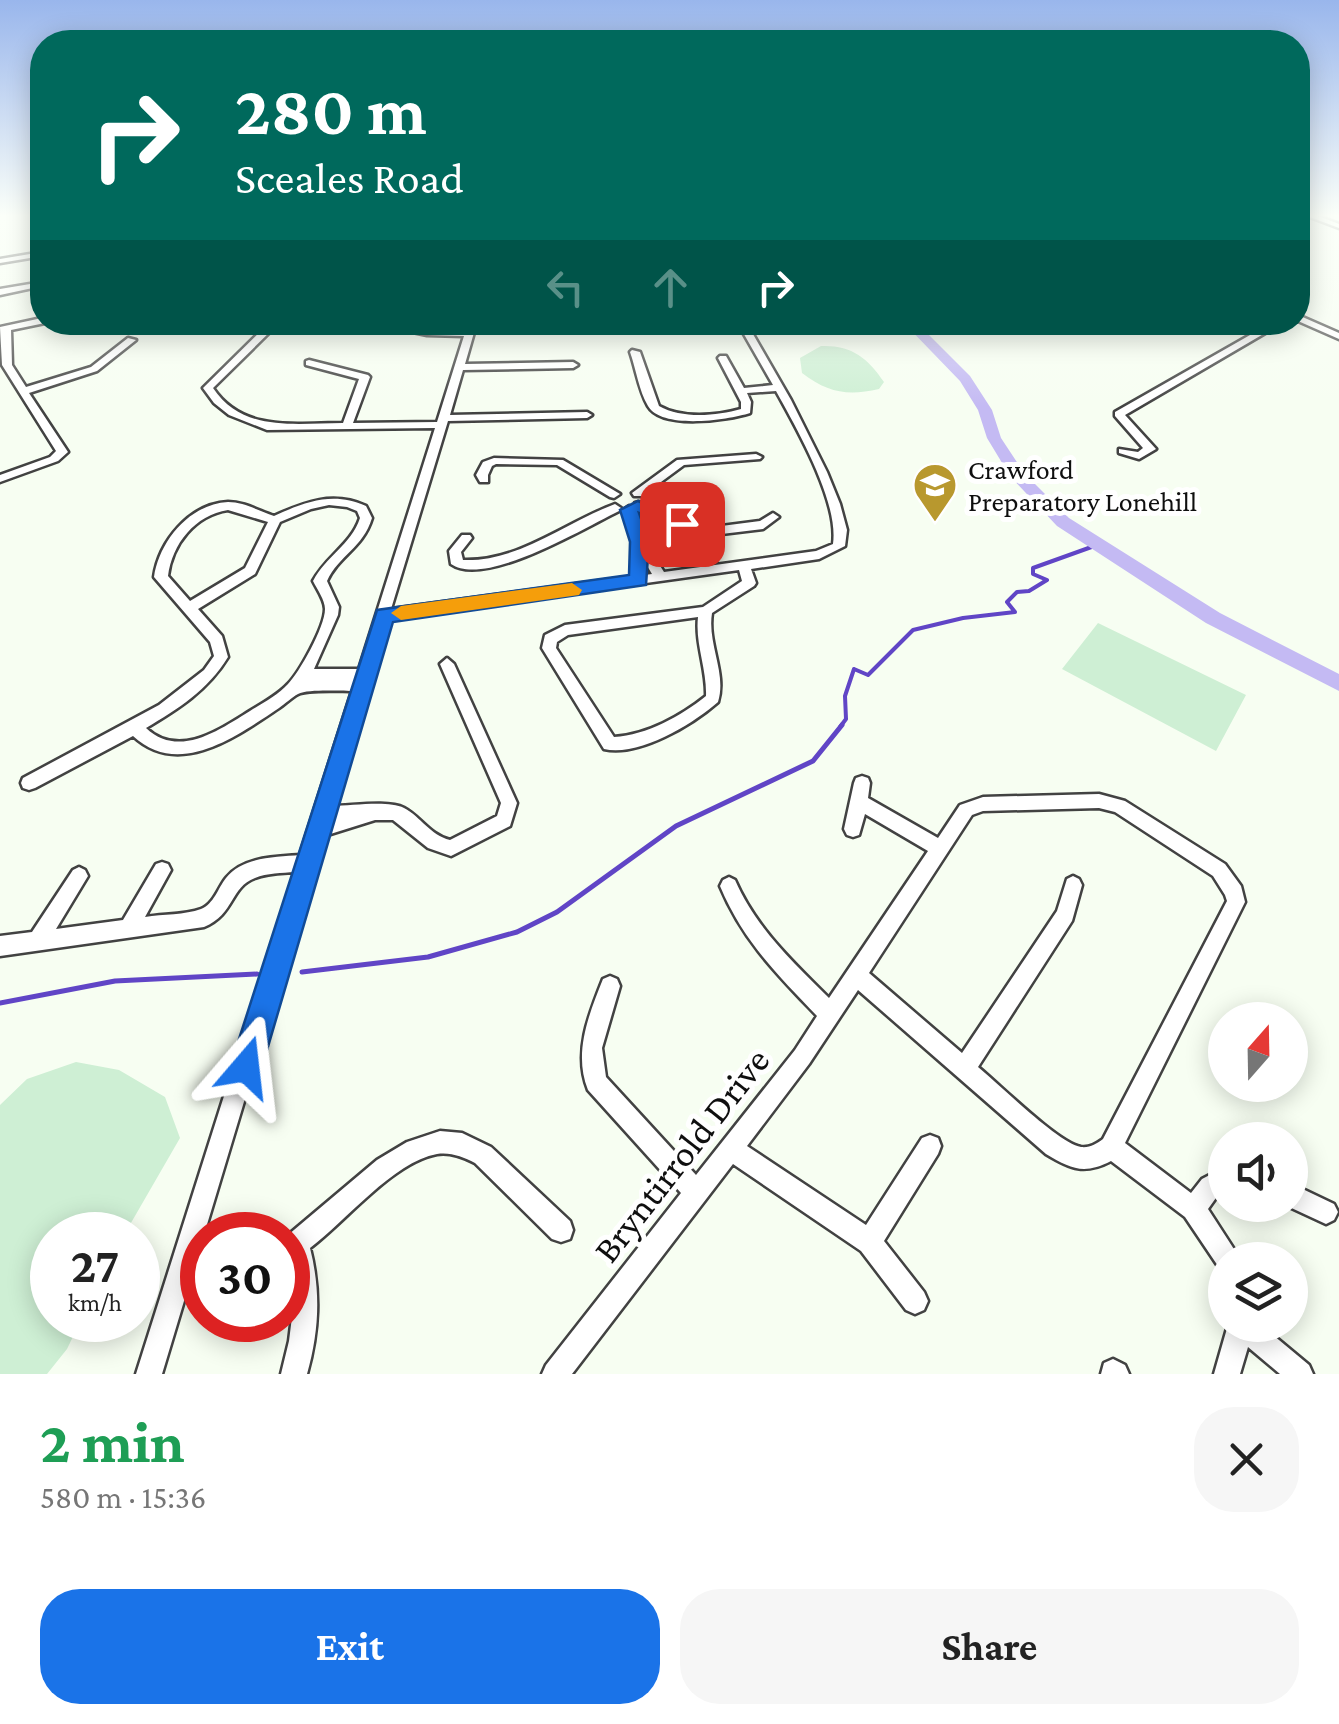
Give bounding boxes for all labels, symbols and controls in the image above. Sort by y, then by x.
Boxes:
icon: right [70,70,200,200]
text: 280 m [235,71,427,149]
text: Sceales Road [235,153,464,203]
icon: left [538,260,593,315]
icon: ahead [643,260,698,315]
icon: right [748,260,803,315]
place label: Crawford Preparatory Lonehill [968,454,1197,517]
school or university icon: Crawford Preparatory Lonehill [912,462,958,523]
pin [640,482,725,567]
icon: arrive [655,497,710,552]
north arrow [1208,1002,1308,1102]
map controls [1208,1002,1308,1342]
position arrow [194,1015,298,1119]
street label: Bryntirrold Drive [585,1040,777,1270]
button: sound [1208,1122,1308,1222]
speed limit sign: 30 [180,1212,310,1342]
text: 27 [71,1237,119,1293]
button: layers [1208,1242,1308,1342]
text: km/h [68,1289,122,1316]
button: close [1194,1407,1299,1512]
text: 2 min [40,1408,185,1475]
text: 580 m · 15:36 [40,1479,206,1515]
button: Exit [40,1589,660,1704]
button: Share [680,1589,1299,1704]

